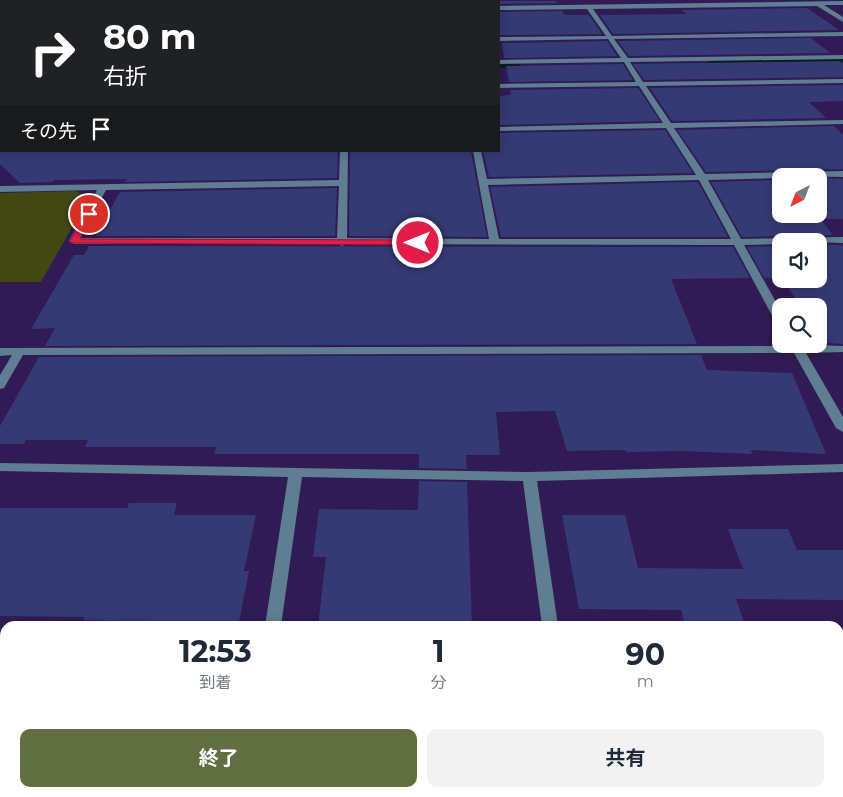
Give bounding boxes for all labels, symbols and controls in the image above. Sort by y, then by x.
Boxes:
text: 80 m [103,15,197,58]
icon: right [20,20,85,85]
text: 右折 [103,63,147,90]
icon: arrive [87,115,115,143]
text: その先 [20,120,77,143]
north arrow [772,168,828,222]
map controls [772,168,827,353]
pin [68,193,110,235]
icon: arrive [75,200,103,228]
position arrow [391,216,443,268]
button: sound [772,233,827,288]
button: search [772,298,827,353]
text: 12:53 [179,633,252,670]
text: 1 [433,633,445,670]
text: 90 [626,636,665,673]
text: m [637,672,654,691]
text: 到着 [199,673,231,692]
text: 分 [431,673,447,692]
button: 終了 [20,729,417,787]
button: 共有 [427,729,824,787]

